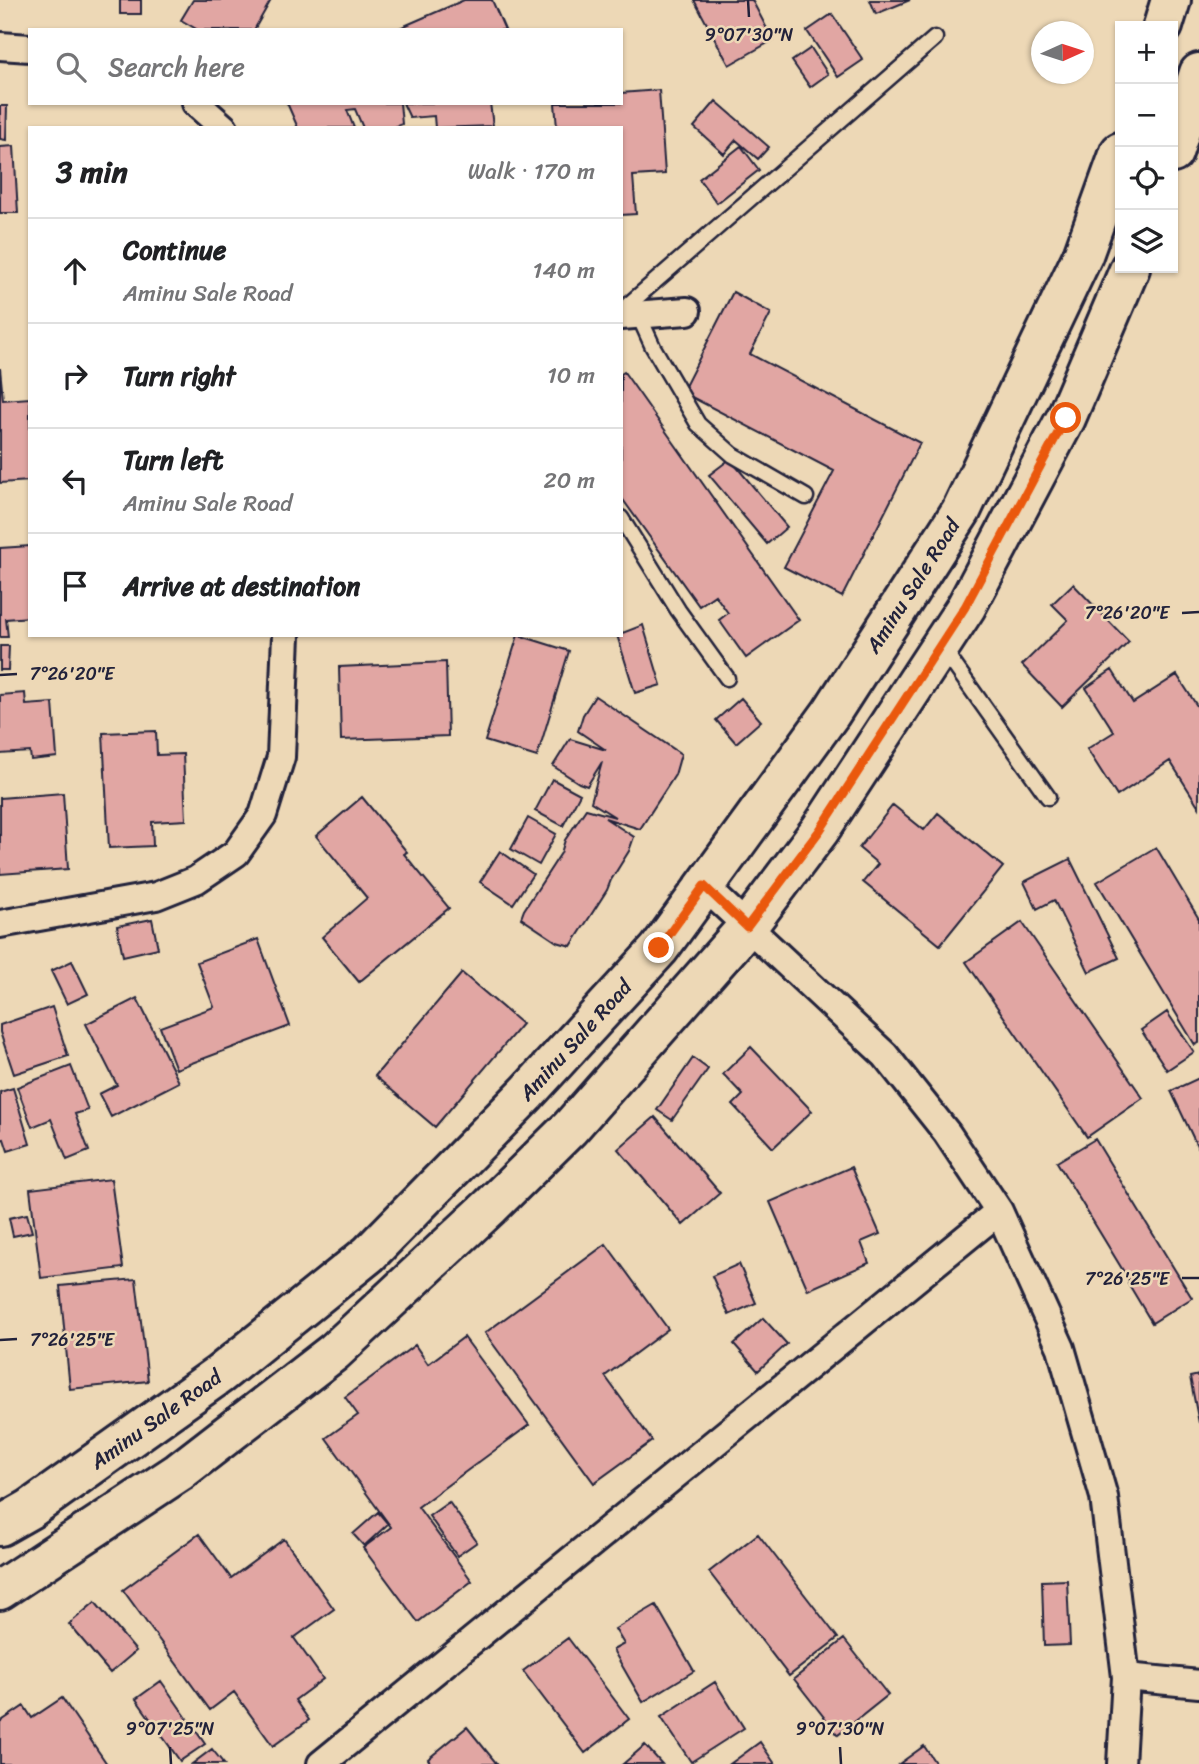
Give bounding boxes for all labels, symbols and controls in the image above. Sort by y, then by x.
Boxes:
text: 9°07'30"N [705,19,794,51]
north arrow [1031,21,1094,84]
map controls [1115,21,1178,273]
button: + [1115,21,1178,84]
search box [28,28,623,105]
text: Search here [108,44,245,90]
icon: search [52,48,90,86]
button: − [1115,84,1178,147]
text: 3 min [56,145,128,199]
button: locate [1115,147,1178,210]
text: Walk · 170 m [468,151,595,192]
button: layers [1115,210,1178,273]
text: Continue [123,227,226,273]
text: 140 m [533,250,595,291]
icon: ahead [56,252,94,290]
text: Aminu Sale Road [123,273,292,314]
text: Turn right [123,353,236,399]
text: 10 m [547,355,595,396]
icon: right [56,357,94,395]
route start [1050,402,1081,433]
text: Turn left [123,437,223,483]
text: 20 m [544,460,595,501]
icon: left [56,462,94,500]
text: Aminu Sale Road [123,483,292,524]
street label: Aminu Sale Road [854,509,972,662]
text: Arrive at destination [123,563,360,609]
icon: arrive [56,567,94,605]
text: 7°26'20"E [1085,597,1170,629]
text: 7°26'20"E [30,658,115,690]
route end [643,932,674,963]
street label: Aminu Sale Road [508,969,643,1111]
text: 7°26'25"E [1085,1263,1170,1295]
text: 7°26'25"E [30,1324,115,1356]
street label: Aminu Sale Road [81,1358,232,1480]
text: 9°07'25"N [126,1713,215,1745]
text: 9°07'30"N [796,1713,885,1745]

